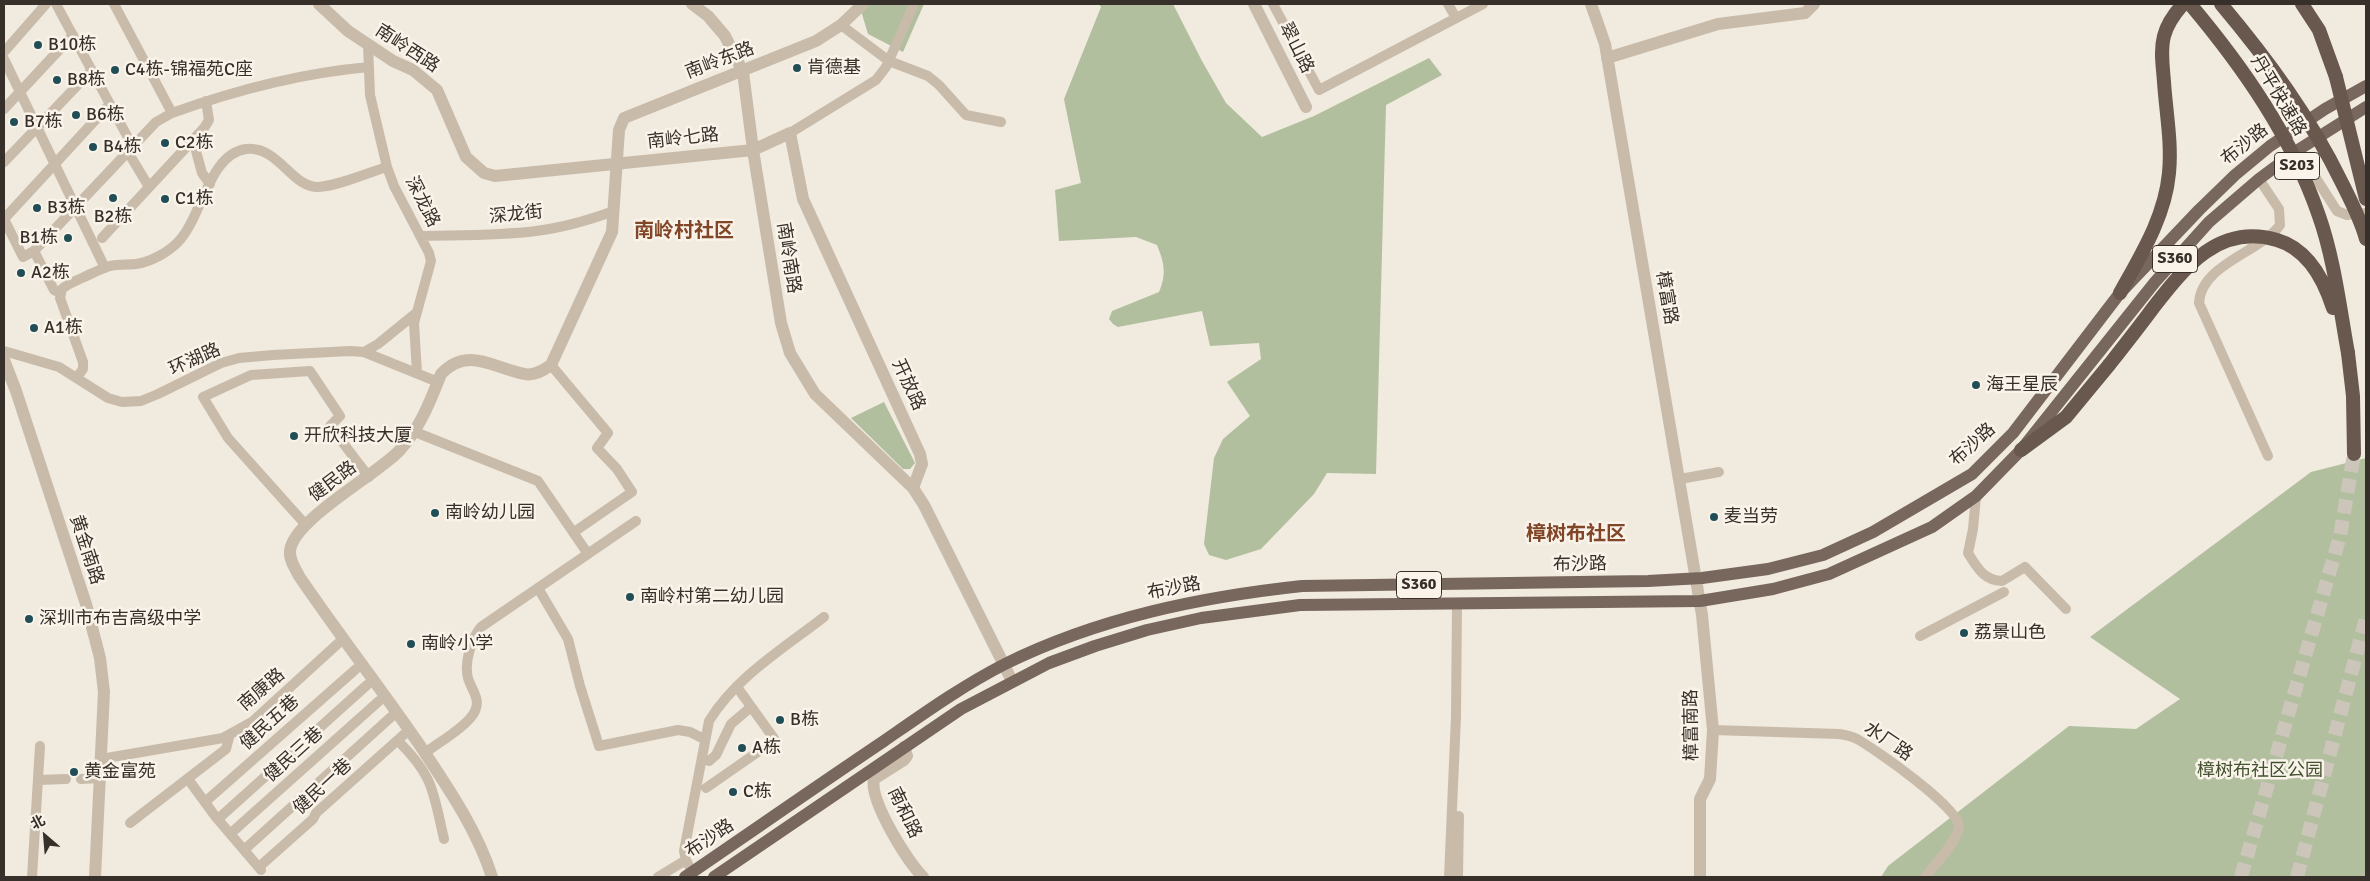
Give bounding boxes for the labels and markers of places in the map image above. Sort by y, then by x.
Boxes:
place label: B10栋 [48,34,96,56]
marker: B10栋 [32,39,44,51]
place label: 肯德基 [807,57,861,79]
place label: C4栋-锦福苑C座 [125,59,253,81]
marker: 肯德基 [791,62,803,74]
marker: C4栋-锦福苑C座 [109,64,121,76]
place label: B8栋 [67,69,106,91]
marker: B8栋 [51,74,63,86]
place label: B6栋 [86,104,125,126]
marker: B6栋 [70,109,82,121]
place label: B7栋 [24,111,63,133]
marker: B7栋 [8,116,20,128]
place label: C2栋 [175,132,214,154]
place label: B4栋 [103,136,142,158]
marker: C2栋 [159,137,171,149]
marker: B4栋 [87,141,99,153]
place label: C1栋 [175,188,214,210]
marker: B2栋 [107,192,119,204]
marker: C1栋 [159,193,171,205]
place label: B3栋 [47,197,86,219]
marker: B3栋 [31,202,43,214]
place label: B2栋 [94,206,132,228]
place label: B1栋 [19,227,58,249]
marker: B1栋 [62,232,74,244]
place label: A2栋 [31,262,70,284]
marker: A2栋 [15,267,27,279]
place label: A1栋 [44,317,83,339]
marker: A1栋 [28,322,40,334]
place label: 海王星辰 [1986,374,2058,396]
marker: 海王星辰 [1970,379,1982,391]
place label: 开欣科技大厦 [304,425,412,447]
marker: 开欣科技大厦 [288,430,300,442]
place label: 南岭幼儿园 [445,502,535,524]
place label: 麦当劳 [1724,506,1778,528]
marker: 南岭幼儿园 [429,507,441,519]
marker: 麦当劳 [1708,511,1720,523]
place label: 南岭村第二幼儿园 [640,586,784,608]
marker: 南岭村第二幼儿园 [624,591,636,603]
place label: 深圳市布吉高级中学 [39,608,201,630]
marker: 深圳市布吉高级中学 [23,613,35,625]
place label: 荔景山色 [1974,622,2046,644]
marker: 荔景山色 [1958,627,1970,639]
place label: 南岭小学 [421,633,493,655]
marker: 南岭小学 [405,638,417,650]
place label: B栋 [790,709,819,731]
marker: B栋 [774,714,786,726]
place label: A栋 [752,737,781,759]
marker: A栋 [736,742,748,754]
place label: 黄金富苑 [84,761,156,783]
marker: 黄金富苑 [68,766,80,778]
place label: C栋 [743,781,772,803]
marker: C栋 [727,786,739,798]

